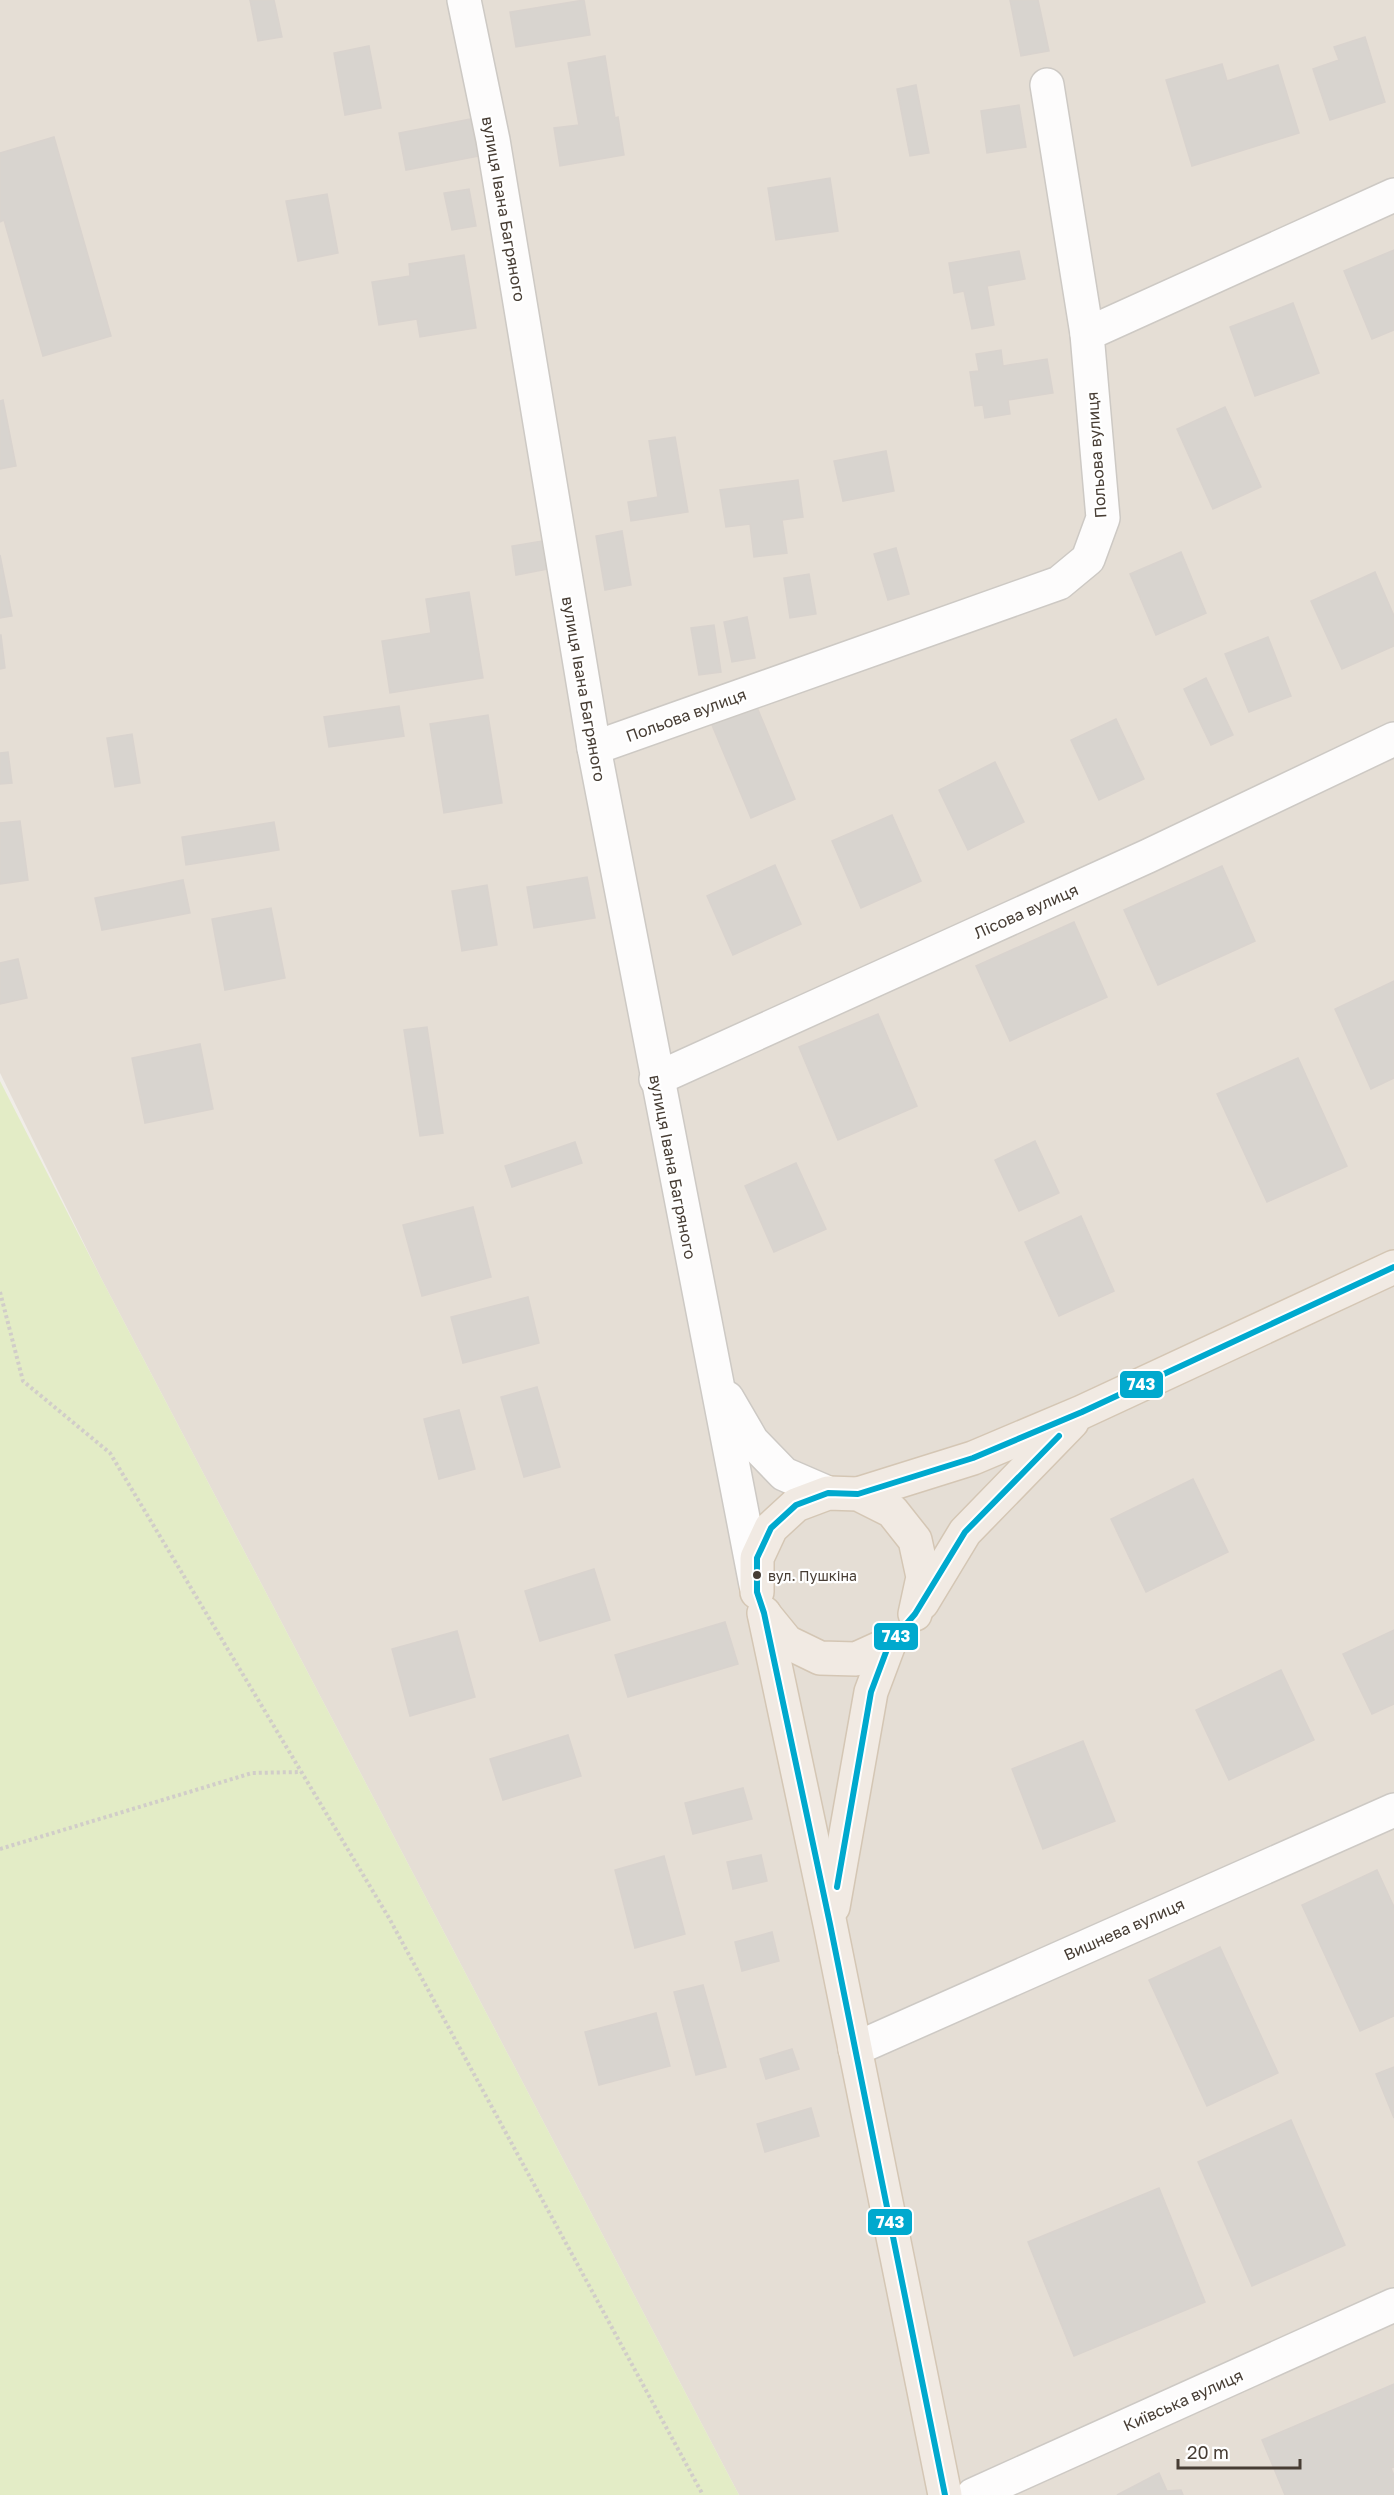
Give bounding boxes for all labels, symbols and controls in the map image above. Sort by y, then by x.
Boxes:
street label: вулиця Івана Багряного [478,115,530,303]
street label: Польова вулиця [1082,391,1110,519]
street label: вулиця Івана Багряного [558,595,610,783]
street label: Польова вулиця [623,684,749,746]
street label: Лісова вулиця [971,879,1081,943]
street label: вулиця Івана Багряного [645,1073,701,1261]
line badge: 743 [1119,1370,1164,1399]
text: 743 [1127,1374,1155,1394]
place label: вул. Пушкіна [768,1567,857,1584]
marker: вул. Пушкіна [751,1569,763,1581]
line badge: 743 [873,1622,919,1651]
text: 743 [882,1626,910,1646]
street label: Вишнева вулиця [1060,1893,1188,1965]
line badge: 743 [867,2208,913,2236]
text: 743 [876,2212,904,2232]
street label: Київська вулиця [1120,2365,1246,2435]
scale bar [1178,2432,1300,2470]
text: 20 m [1187,2441,1229,2463]

